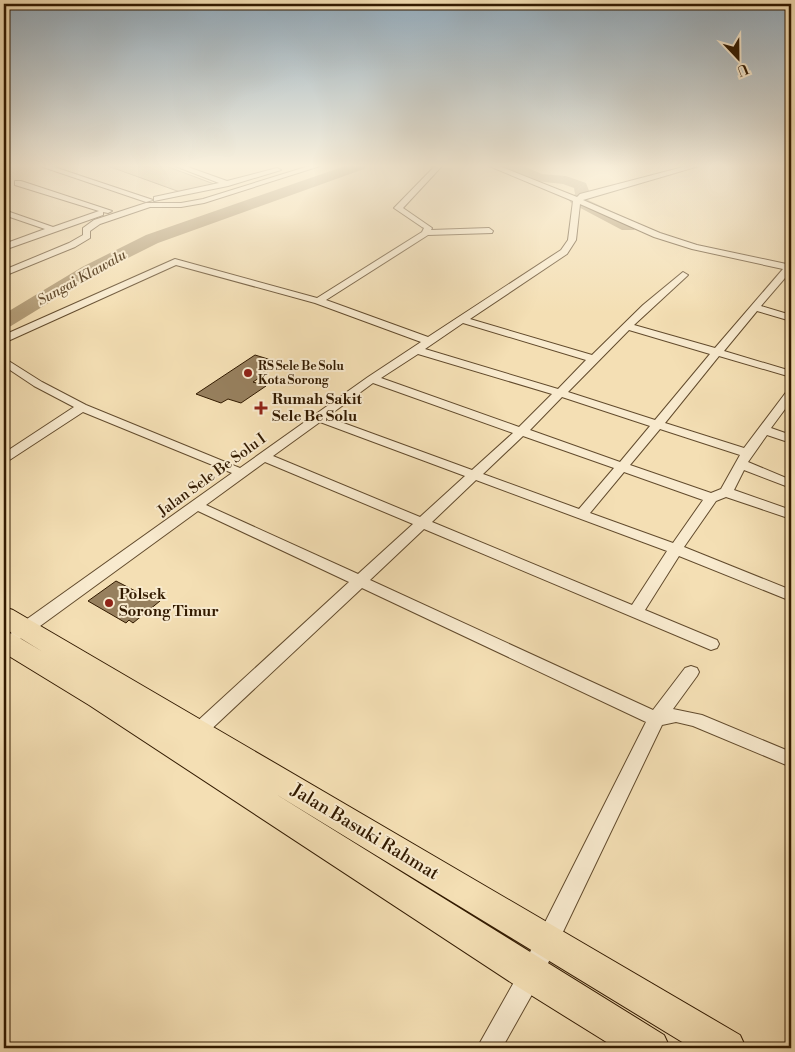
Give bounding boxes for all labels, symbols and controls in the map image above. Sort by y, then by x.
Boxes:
north arrow [712,32,762,82]
text: U [734,59,751,80]
water label: Sungai Klawalu [34,246,130,310]
place label: RS Sele Be Solu Kota Sorong [258,359,344,388]
marker: RS Sele Be Solu Kota Sorong [242,367,254,379]
place label: Rumah Sakit Sele Be Solu [272,390,362,426]
marker: Rumah Sakit Sele Be Solu [254,401,268,415]
street label: Jalan Sele Be Solu I [153,429,270,521]
place label: Polsek Sorong Timur [119,585,219,621]
marker: Polsek Sorong Timur [103,597,115,609]
street label: Jalan Basuki Rahmat [286,778,444,886]

